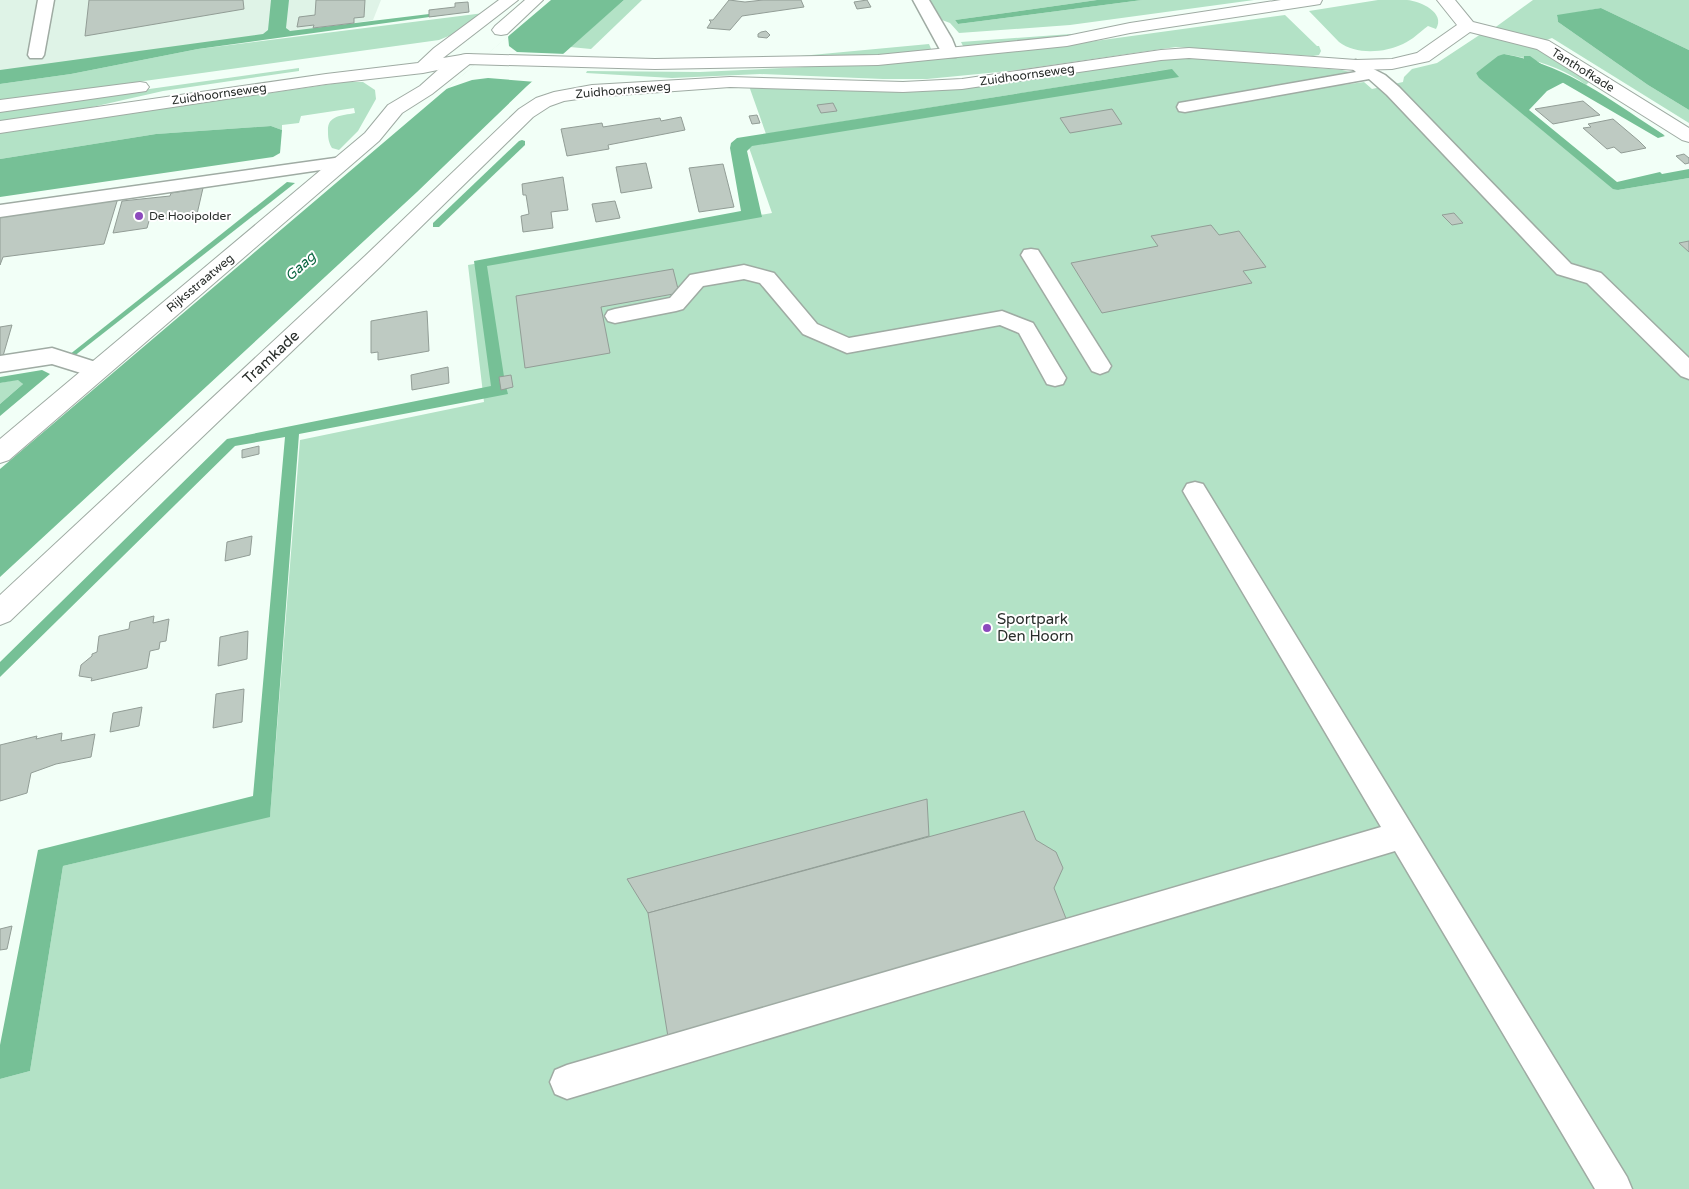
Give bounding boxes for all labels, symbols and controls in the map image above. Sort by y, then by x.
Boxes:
street label: Tanthofkade [1549,45,1617,95]
street label: Zuidhoornseweg [979,61,1075,89]
street label: Zuidhoornseweg [575,79,671,101]
street label: Zuidhoornseweg [171,80,267,108]
place label: De Hooipolder [149,209,231,223]
marker: De Hooipolder [133,210,145,222]
water label: Gaag [282,248,320,284]
street label: Rijksstraatweg [164,251,236,315]
street label: Tramkade [239,326,303,388]
place label: Sportpark Den Hoorn [997,610,1074,645]
marker: Sportpark Den Hoorn [981,622,993,634]

